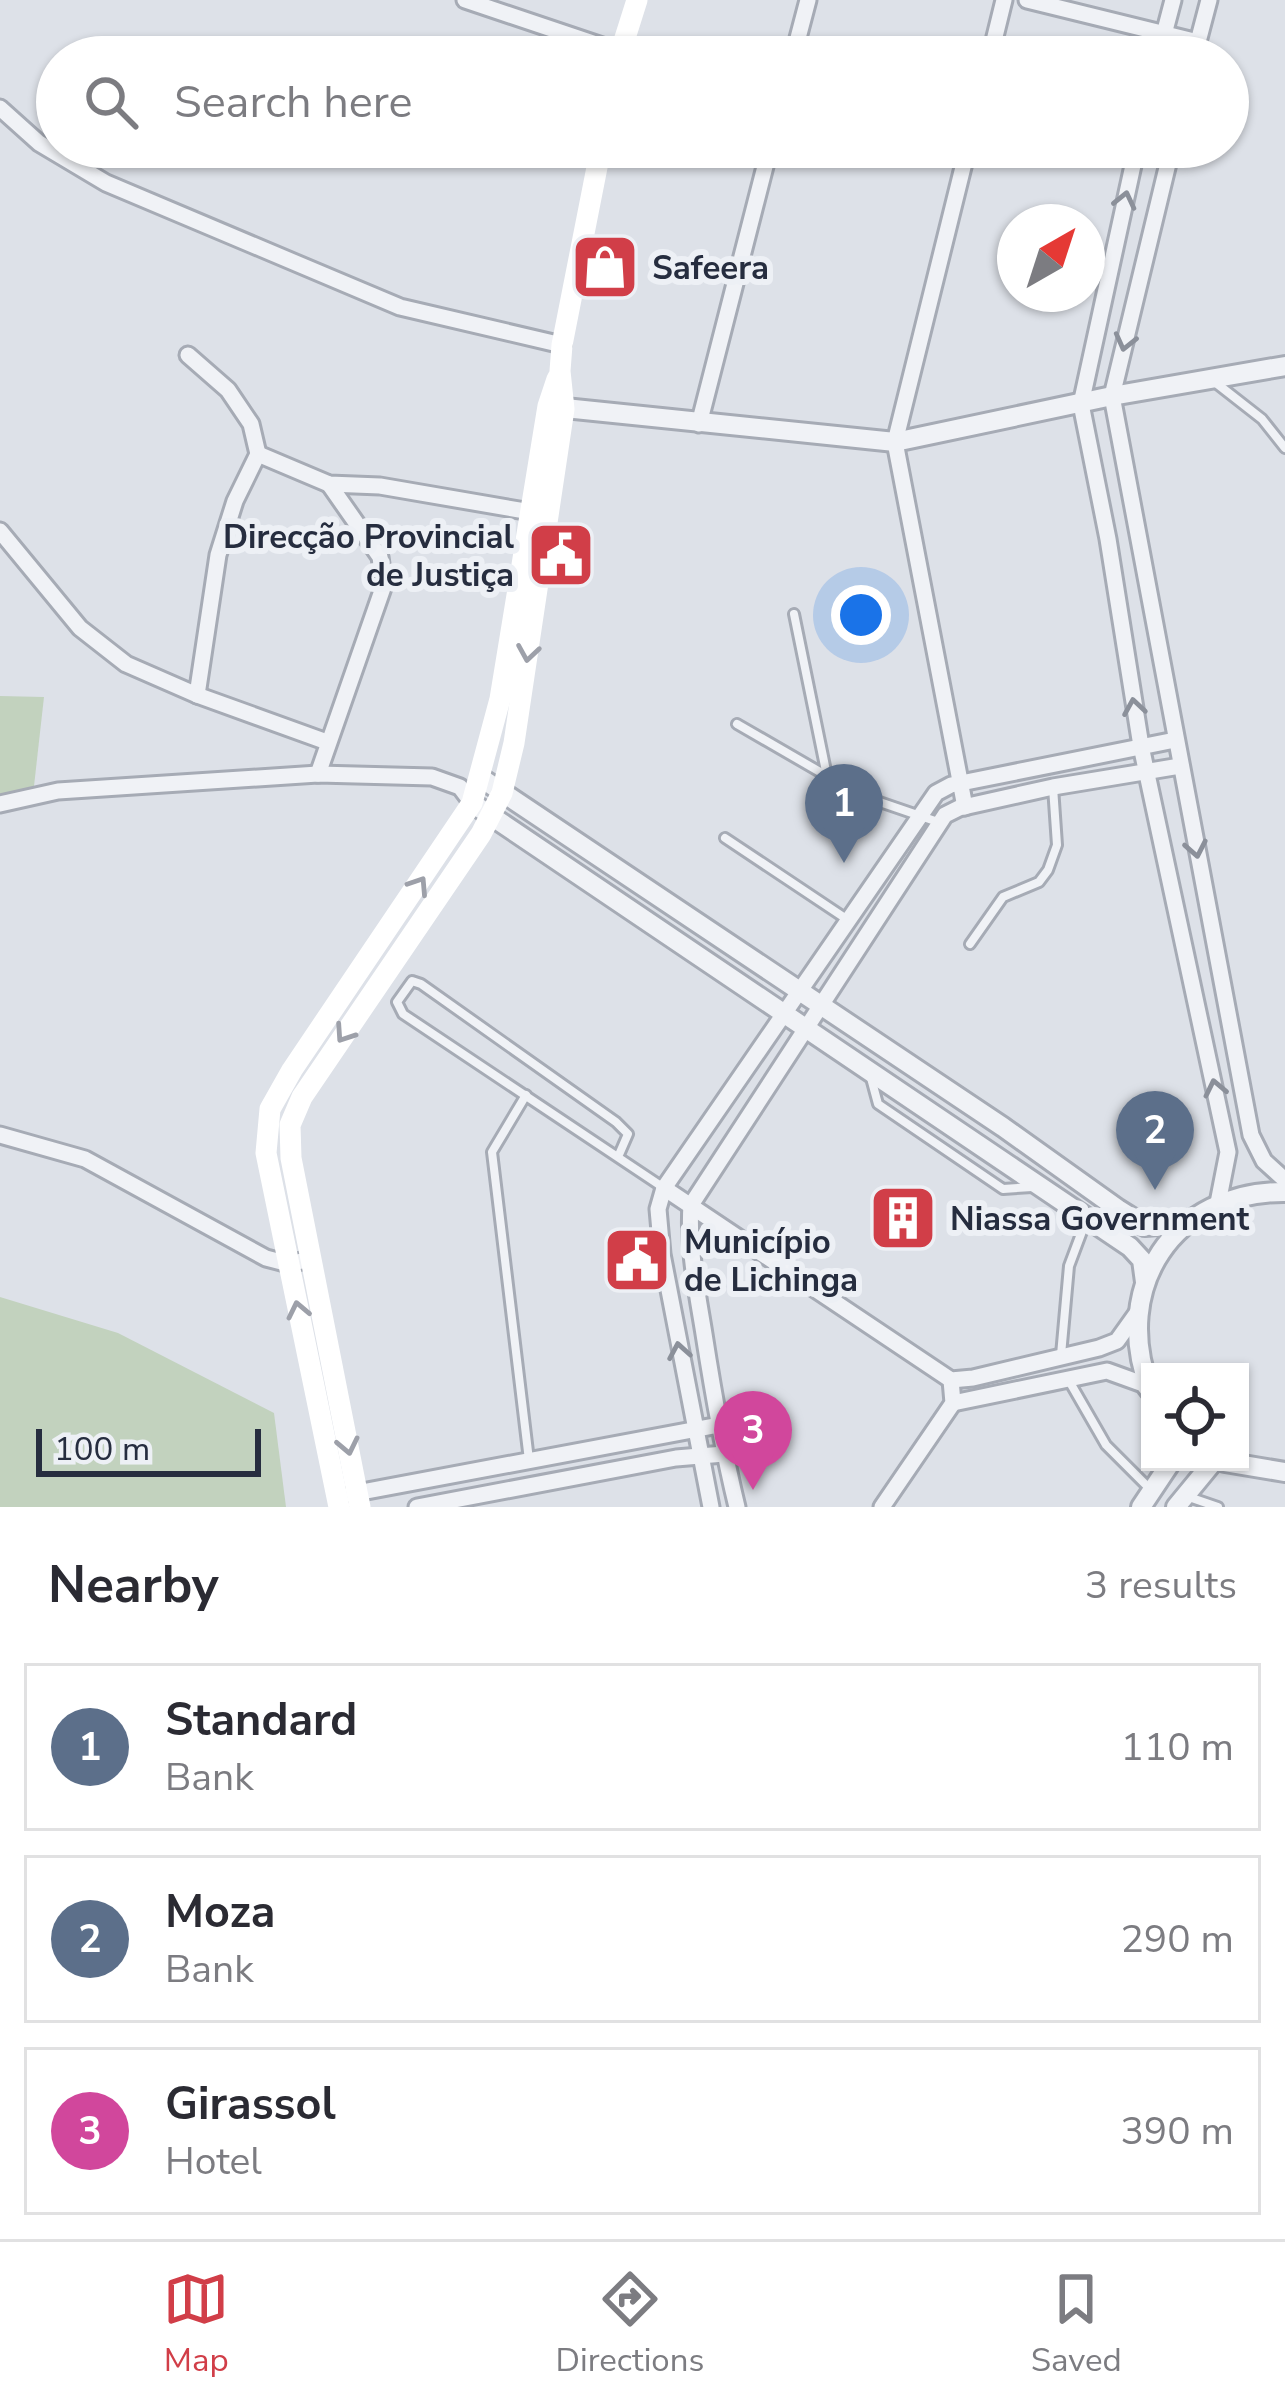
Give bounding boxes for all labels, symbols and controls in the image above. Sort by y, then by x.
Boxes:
search box [36,36,1249,168]
icon: search [78,69,144,135]
text: Search here [174,72,413,133]
one-way arrow [1111,190,1136,211]
north arrow [997,204,1105,312]
shop icon: Safeera [570,232,640,302]
place label: Safeera [652,246,769,291]
one-way arrow [1114,332,1139,352]
place label: Direcção Provincial de Justiça [223,515,514,598]
public building icon: Direcção Provincial de Justiça [526,520,596,590]
your location [831,585,891,645]
one-way arrow [517,642,542,662]
one-way arrow [1123,697,1148,717]
pin: 1 [805,764,883,863]
one-way arrow [1182,839,1208,859]
one-way arrow [405,877,427,899]
one-way arrow [336,1021,358,1043]
one-way arrow [1203,1079,1228,1099]
pin: 2 [1116,1091,1194,1190]
building icon: Niassa Government [868,1183,938,1253]
place label: Niassa Government [950,1197,1250,1242]
place label: Município de Lichinga [684,1220,858,1303]
public building icon: Município de Lichinga [602,1225,672,1295]
one-way arrow [286,1301,312,1321]
one-way arrow [667,1342,693,1362]
map controls [1141,1363,1249,1471]
button: locate [1141,1363,1249,1471]
pin: 3 [714,1391,792,1490]
scale bar [36,1423,261,1476]
text: 100 m [54,1427,150,1472]
one-way arrow [334,1435,359,1455]
text: Nearby [48,1550,219,1620]
text: 3 results [1085,1559,1237,1612]
text: Standard [165,1690,357,1751]
text: 1 [78,1721,102,1774]
text: 110 m [1120,1721,1234,1774]
text: Bank [165,1751,254,1804]
text: Moza [165,1882,275,1943]
text: 2 [78,1913,102,1966]
text: 290 m [1120,1913,1234,1966]
text: Bank [165,1943,254,1996]
text: Girassol [165,2074,336,2135]
text: 3 [78,2105,102,2158]
text: 390 m [1120,2105,1234,2158]
text: Hotel [165,2135,262,2188]
tab: Map [163,2266,229,2383]
tab: Directions [556,2266,704,2383]
tab: Saved [1031,2266,1122,2383]

